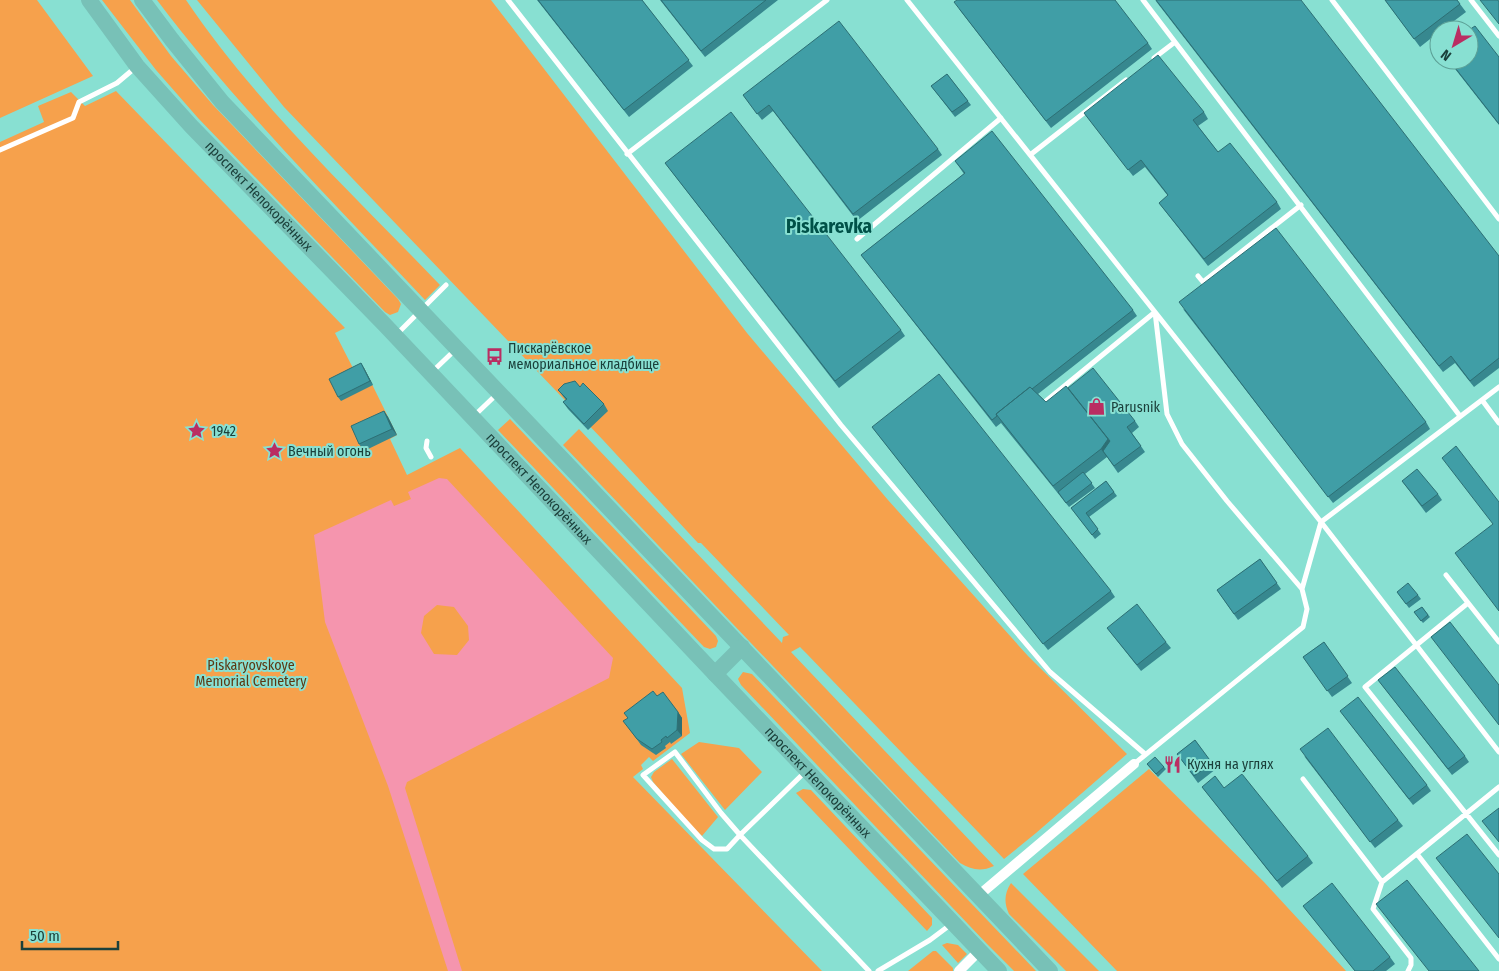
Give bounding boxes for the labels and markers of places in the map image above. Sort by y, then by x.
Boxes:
place label: Пискарёвское мемориальное кладбище [508,340,659,373]
bus stop icon: Пискарёвское мемориальное кладбище [484,346,504,366]
shop icon: Parusnik [1087,397,1107,417]
place label: Parusnik [1111,399,1161,416]
place icon: 1942 [187,421,207,441]
place label: 1942 [211,423,236,440]
place icon: Вечный огонь [264,441,284,461]
place label: Вечный огонь [288,443,371,460]
restaurant icon: Кухня на углях [1163,754,1183,774]
place label: Кухня на углях [1187,756,1274,773]

